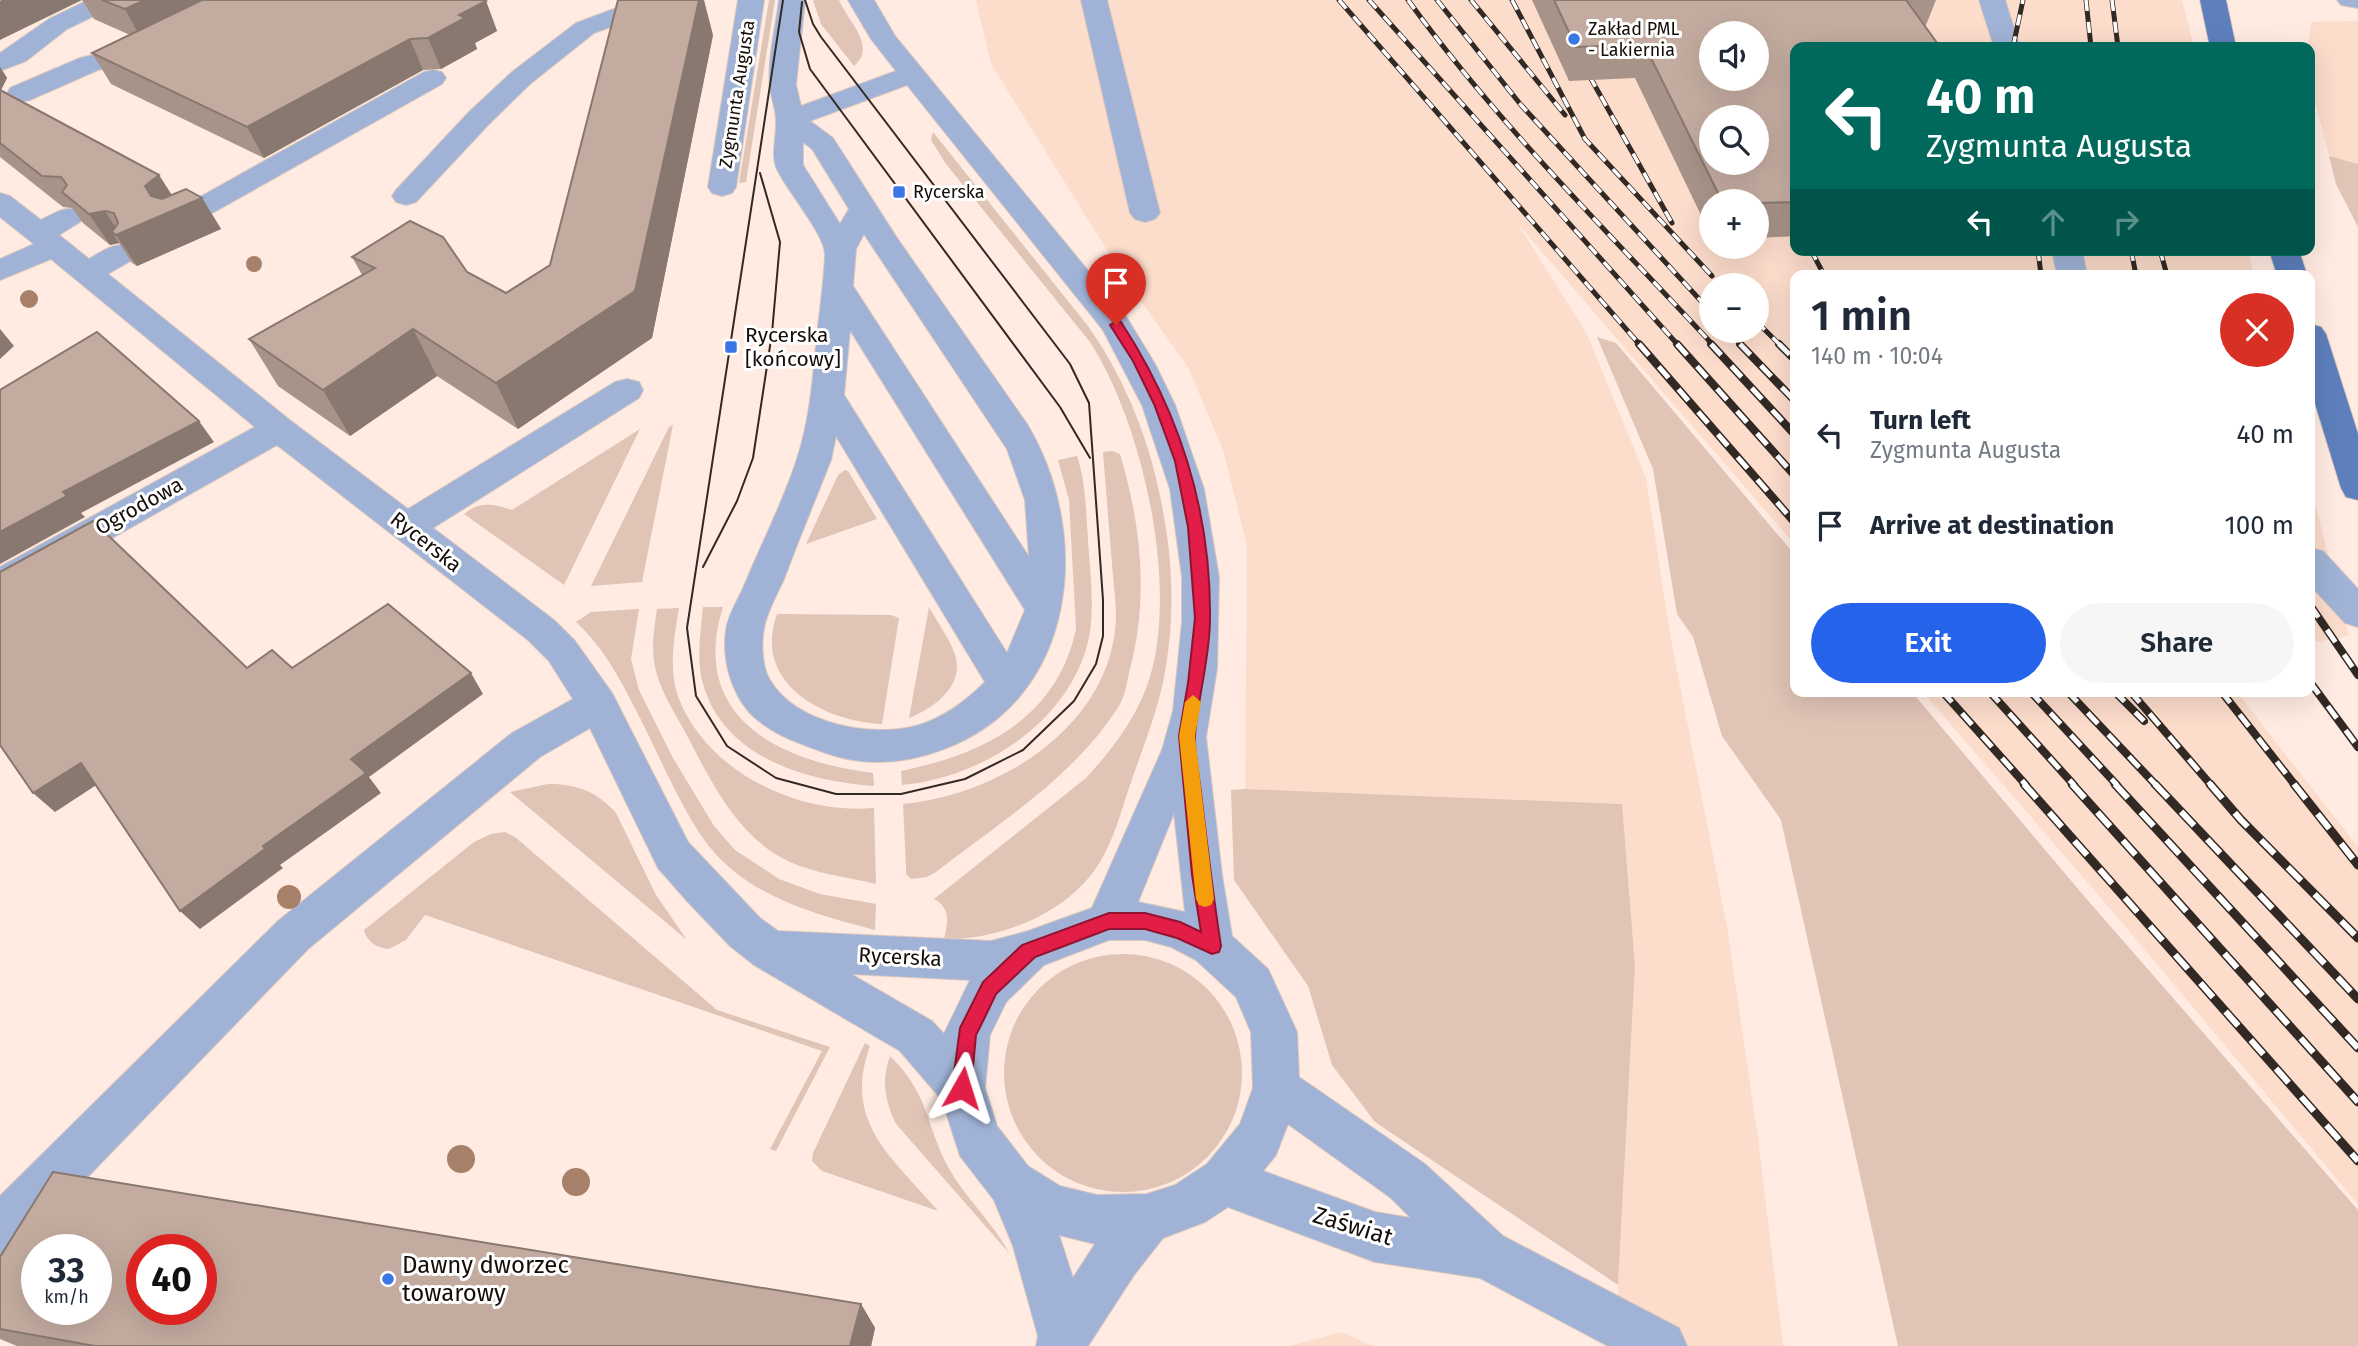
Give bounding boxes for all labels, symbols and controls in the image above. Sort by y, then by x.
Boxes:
street label: Zygmunta Augusta [714,18,760,170]
place label: Zakład PML - Lakiernia [1588,18,1680,61]
map controls [1699,21,1769,343]
button: sound [1699,21,1769,91]
marker: Zakład PML - Lakiernia [1566,31,1582,47]
text: 40 m [1926,67,2035,126]
icon: left [1811,70,1902,161]
button: search [1699,105,1769,175]
text: Zygmunta Augusta [1926,127,2192,165]
place label: Rycerska [913,181,985,203]
marker: Rycerska [891,184,907,200]
button: + [1699,189,1769,259]
icon: left [1961,203,1999,241]
icon: ahead [2034,203,2072,241]
icon: right [2107,203,2145,241]
pin [1086,253,1146,325]
icon: arrive [1097,264,1135,302]
button: − [1699,273,1769,343]
text: 1 min [1811,291,1912,341]
button: close [2220,293,2294,367]
place label: Rycerska [końcowy] [745,322,841,372]
marker: Rycerska [końcowy] [723,339,739,355]
text: 140 m · 10:04 [1811,342,1943,370]
text: Turn left [1870,405,1971,436]
icon: left [1811,416,1849,454]
text: 40 m [2236,419,2294,450]
text: Zygmunta Augusta [1870,436,2061,464]
street label: Ogrodowa [91,471,187,541]
street label: Rycerska [385,506,467,578]
icon: arrive [1811,507,1849,545]
text: Arrive at destination [1870,510,2114,541]
text: 100 m [2225,510,2294,541]
button: Exit [1811,603,2046,683]
button: Share [2060,603,2294,683]
street label: Rycerska [858,942,942,972]
position arrow [925,1051,999,1125]
street label: Zaświat [1310,1201,1396,1251]
speed limit sign: 40 [126,1234,217,1325]
text: 33 [48,1249,85,1291]
place label: Dawny dworzec towarowy [402,1251,569,1307]
marker: Dawny dworzec towarowy [380,1271,396,1287]
text: km/h [44,1286,89,1308]

